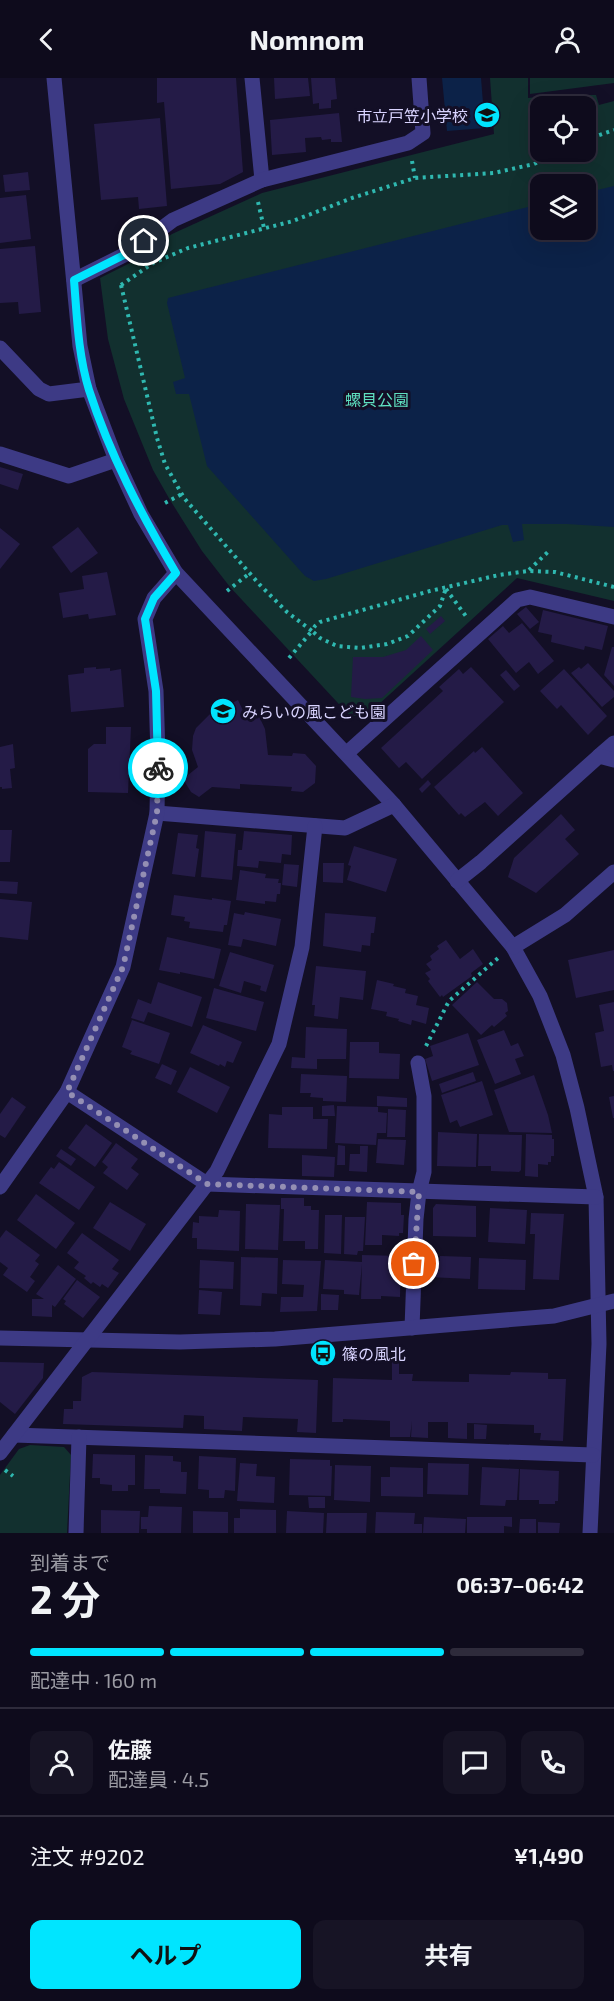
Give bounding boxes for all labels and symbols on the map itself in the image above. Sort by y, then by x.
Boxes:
school or university icon: 市立戸笠小学校 [472,100,502,130]
place label: 市立戸笠小学校 [356,106,468,125]
pin [118,215,169,266]
park label: 螺貝公園 [345,390,409,409]
school or university icon: みらいの風こども園 [208,696,238,726]
place label: みらいの風こども園 [242,702,386,721]
courier [128,738,188,798]
pin [388,1238,439,1289]
bus stop icon: 篠の風北 [308,1338,338,1368]
place label: 篠の風北 [342,1344,406,1363]

